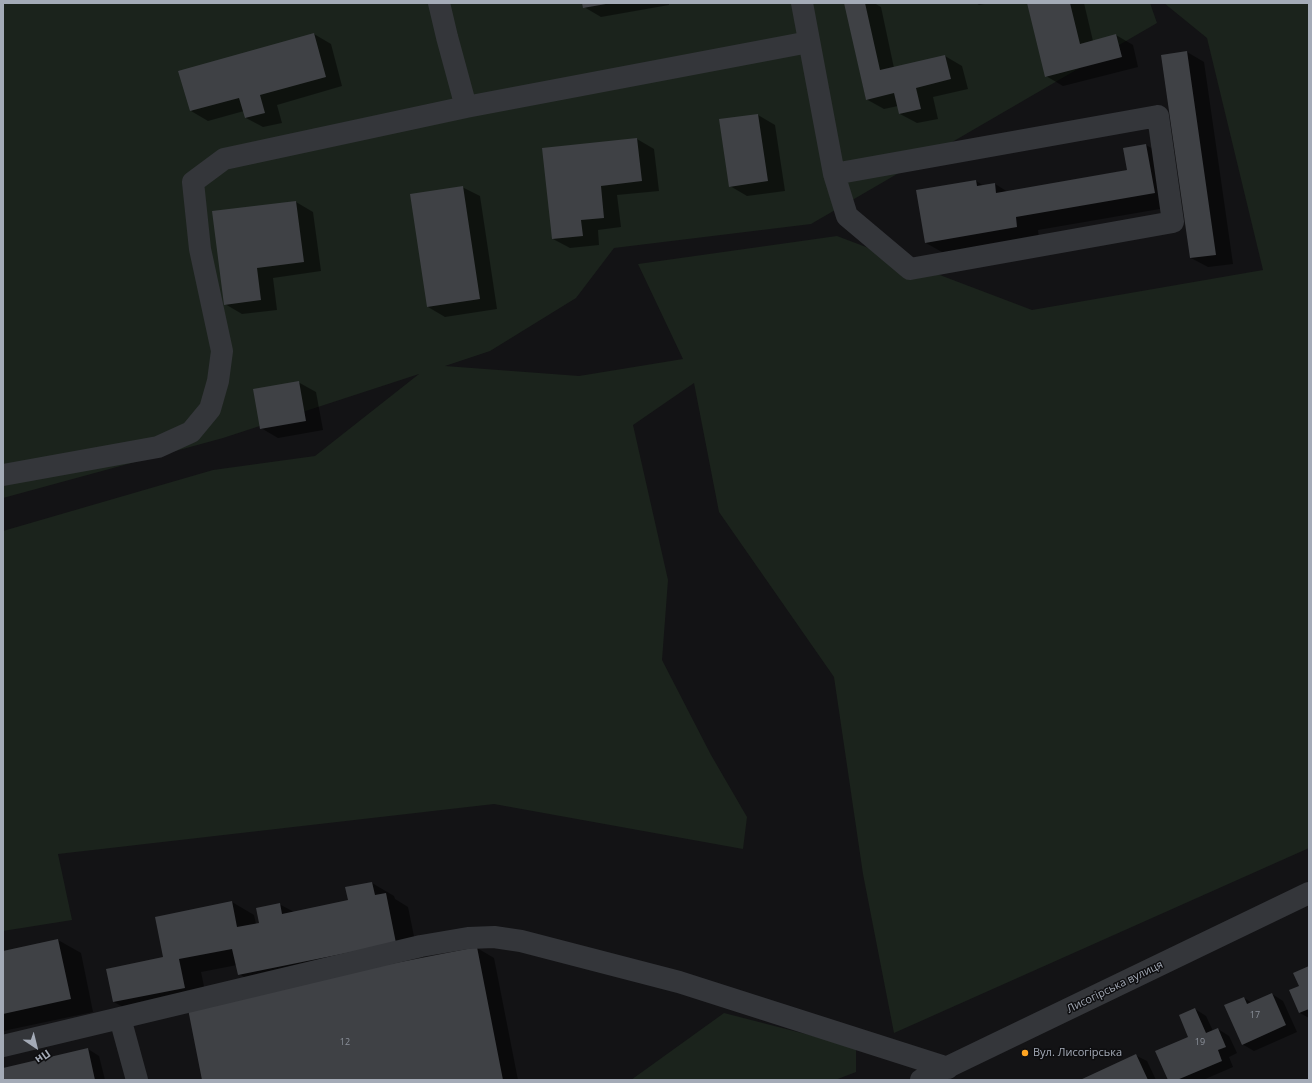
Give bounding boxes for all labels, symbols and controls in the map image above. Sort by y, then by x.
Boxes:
street label: Лисогірська вулиця [1065,958,1165,1016]
house number: 17 [1250,1010,1260,1020]
north arrow [16,1027,56,1067]
house number: 12 [340,1037,350,1047]
house number: 19 [1195,1037,1205,1047]
place label: Вул. Лисогірська [1033,1046,1122,1060]
text: Пн [33,1047,54,1068]
marker: Вул. Лисогірська [1020,1048,1030,1058]

